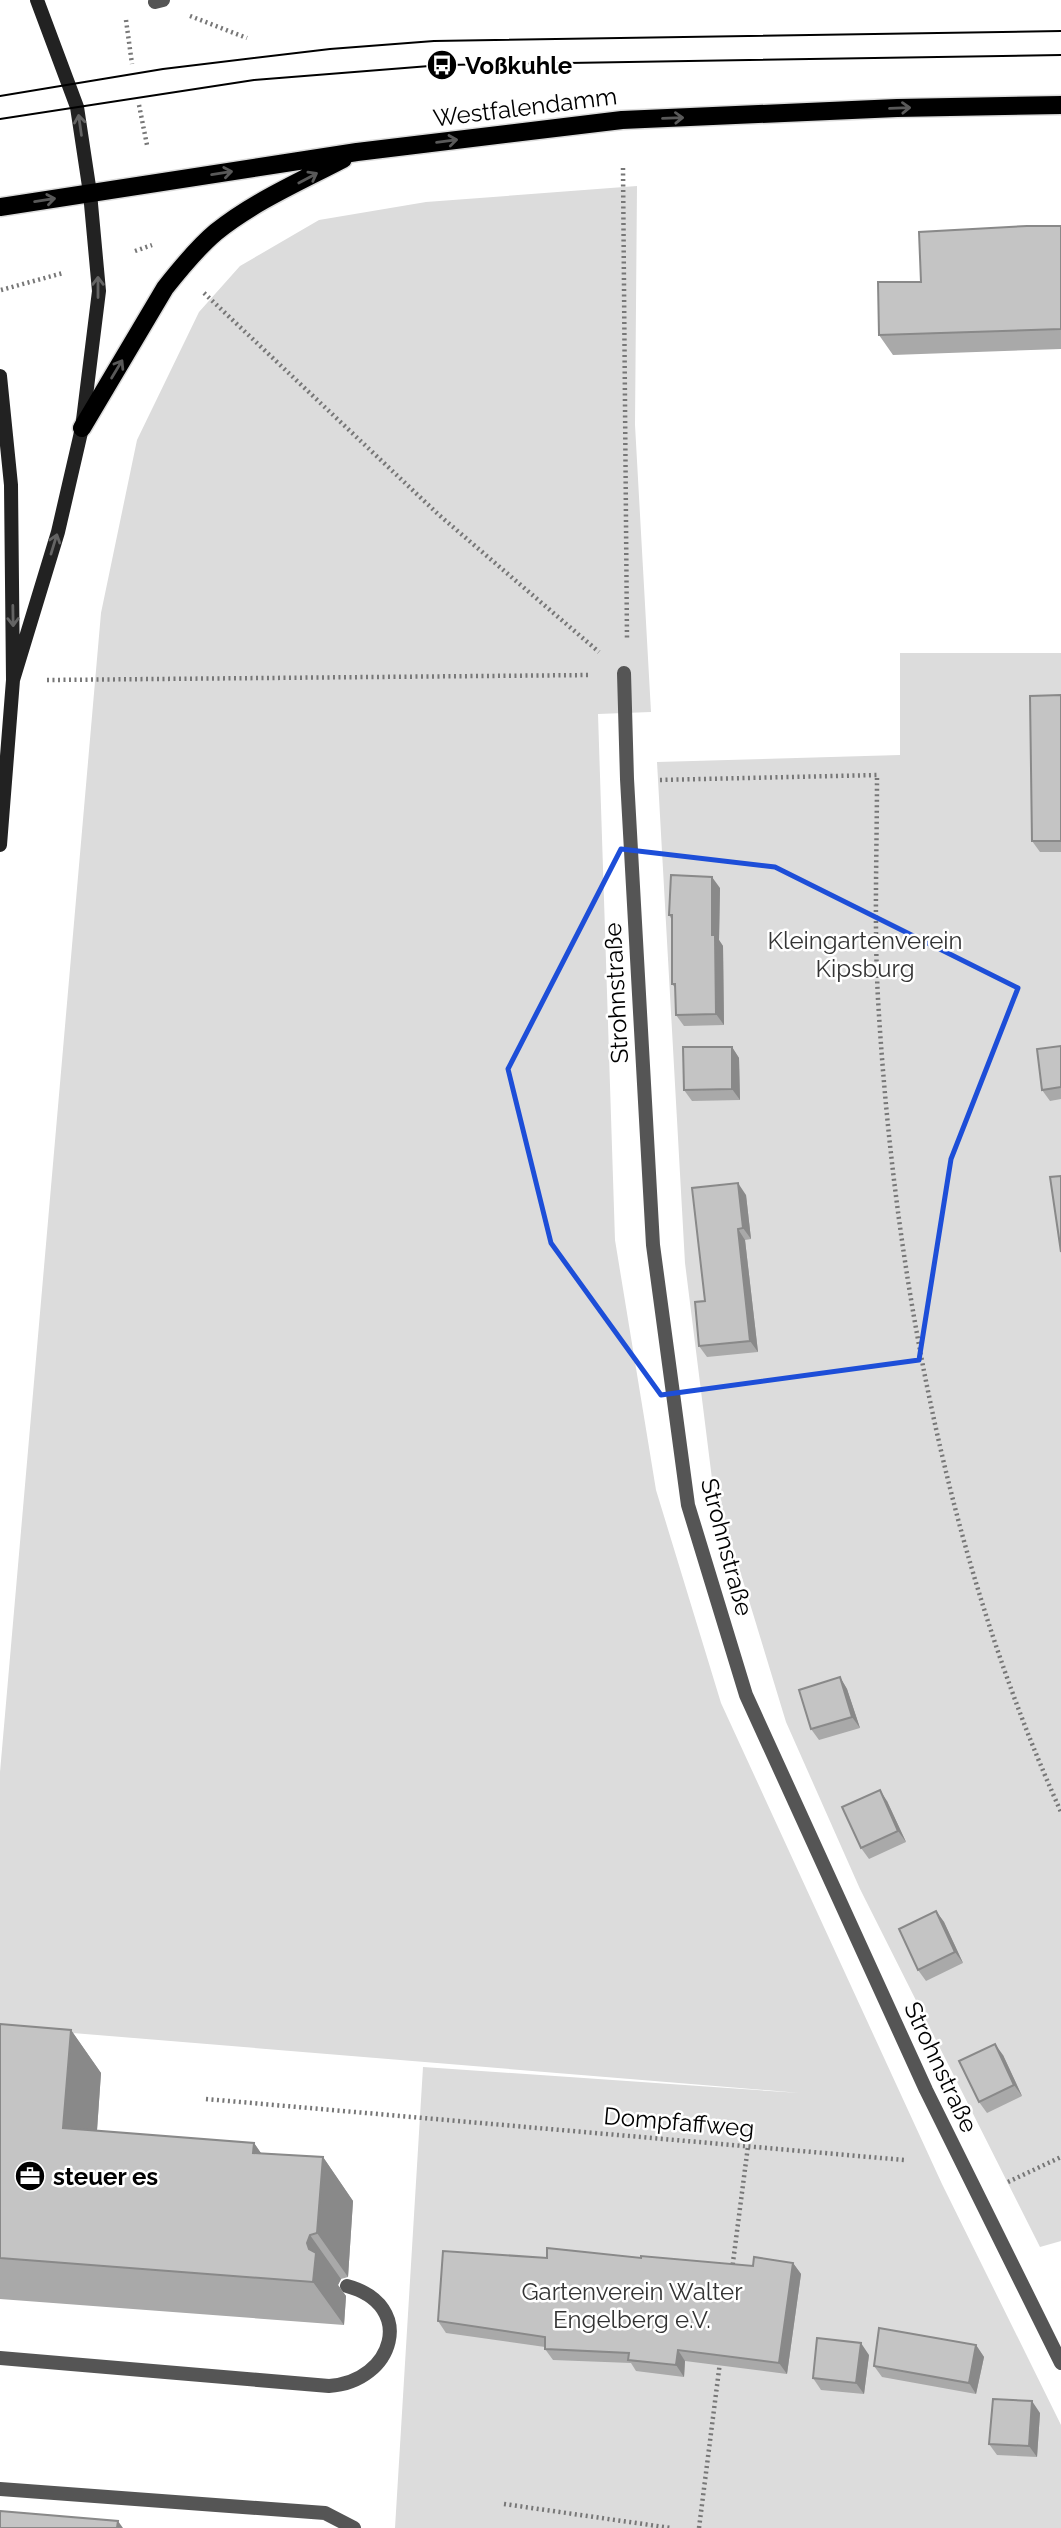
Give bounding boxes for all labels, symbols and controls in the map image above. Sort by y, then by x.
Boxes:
bus stop icon: Voßkuhle [425,48,459,82]
place label: Voßkuhle [465,51,572,80]
street label: Westfalendamm [431,81,619,133]
one-way arrow [889,102,912,115]
one-way arrow [661,111,684,124]
one-way arrow [73,114,86,137]
one-way arrow [435,134,458,147]
one-way arrow [210,166,233,179]
one-way arrow [297,171,318,184]
one-way arrow [33,193,56,206]
one-way arrow [91,276,105,299]
one-way arrow [110,359,124,379]
one-way arrow [48,534,61,556]
one-way arrow [6,604,19,627]
street label: Strohnstraße [598,922,634,1064]
park label: Kleingartenverein Kipsburg [767,926,963,983]
street label: Strohnstraße [695,1475,759,1619]
street label: Strohnstraße [898,1997,984,2137]
street label: Dompfaffweg [603,2101,755,2143]
office icon: steuer es [13,2159,47,2193]
place label: steuer es [53,2162,158,2191]
park label: Gartenverein Walter Engelberg e.V. [521,2277,743,2334]

